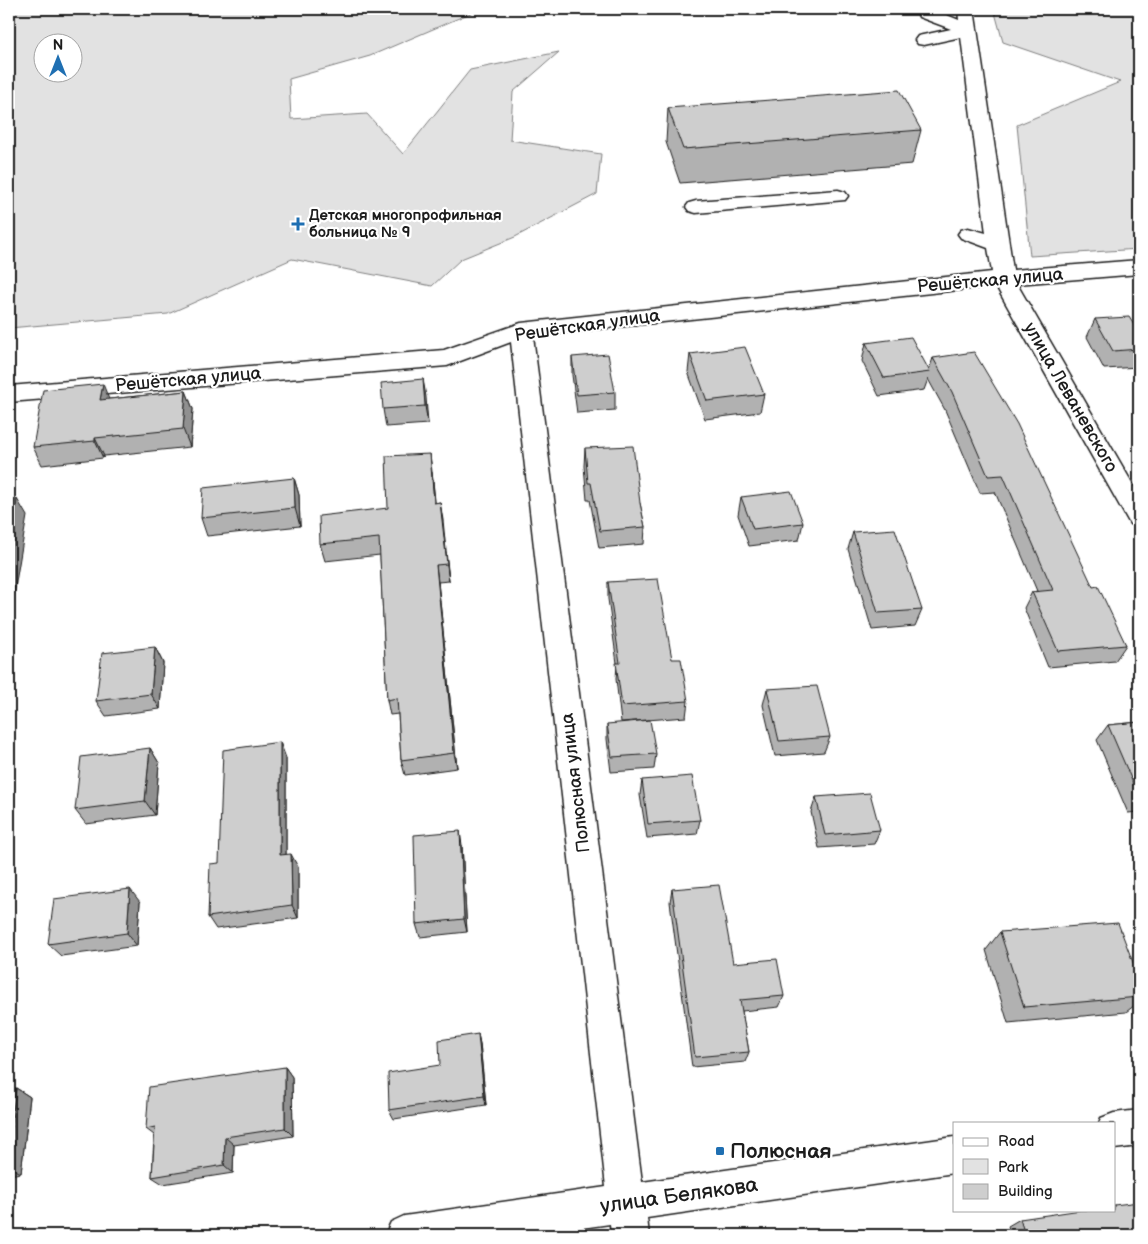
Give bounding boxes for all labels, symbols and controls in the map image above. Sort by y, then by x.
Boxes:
north arrow [32,32,82,82]
text: N [53,37,63,54]
place label: Детская многопрофильная больница № 9 [309,206,502,242]
marker: Детская многопрофильная больница № 9 [291,217,305,231]
street label: Решётская улица [916,264,1064,297]
street label: Решётская улица [513,305,661,346]
street label: улица Леваневского [1019,319,1122,476]
street label: Решётская улица [114,363,262,396]
street label: Полюсная улица [556,712,594,854]
legend [953,1122,1116,1212]
text: Road [998,1132,1034,1151]
place label: Полюсная [730,1139,832,1164]
marker: Полюсная [714,1145,726,1157]
text: Park [998,1158,1029,1177]
street label: улица Белякова [599,1172,760,1219]
text: Building [998,1182,1053,1201]

